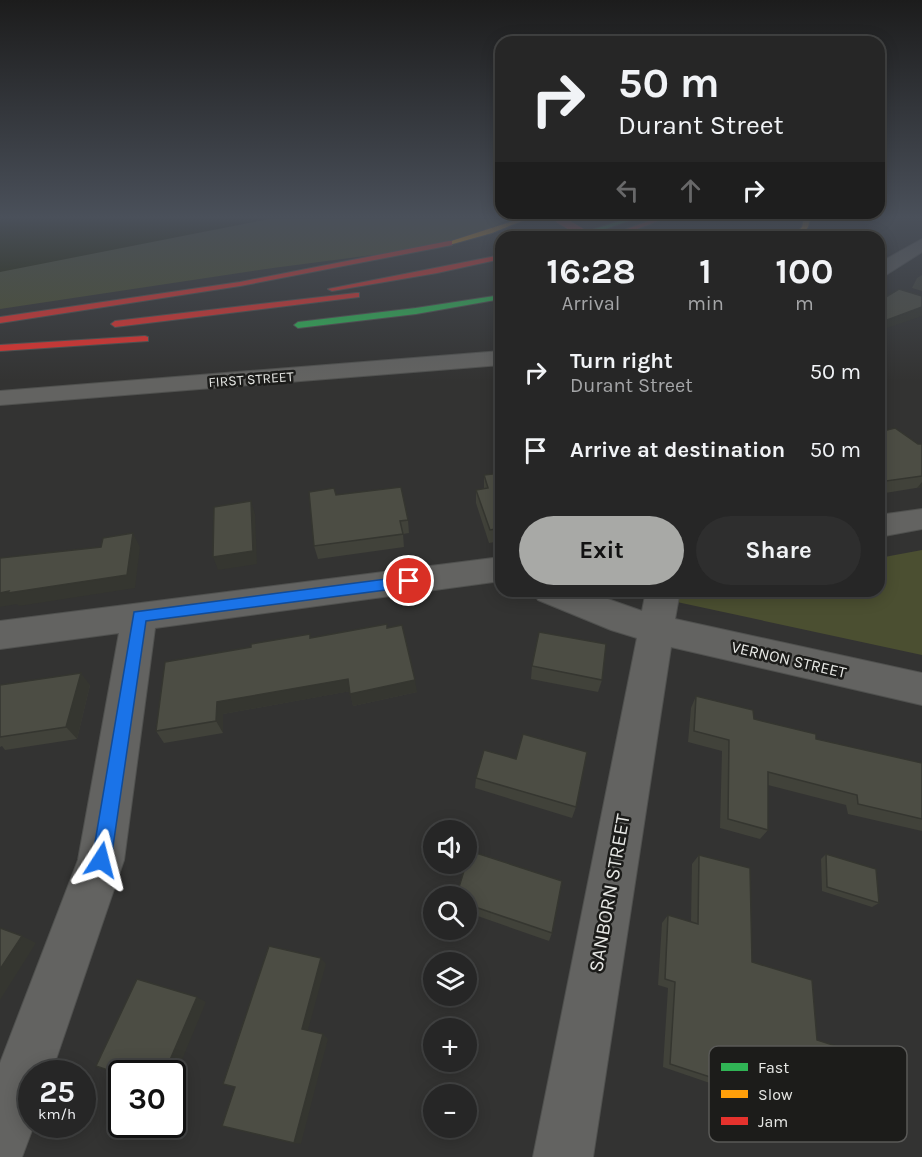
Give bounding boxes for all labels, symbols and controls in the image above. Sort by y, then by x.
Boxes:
text: 50 m [618,58,720,108]
icon: right [519,60,597,138]
text: Durant Street [618,109,784,141]
icon: left [611,174,644,207]
icon: ahead [674,174,707,207]
icon: right [737,174,770,207]
text: 16:28 [546,250,636,292]
text: 1 [699,250,712,292]
text: 100 [775,250,834,292]
text: Arrival [562,292,620,315]
text: min [687,292,724,315]
text: m [795,292,814,315]
text: Turn right [570,348,673,374]
icon: right [519,356,552,389]
text: 50 m [810,359,861,385]
street label: FIRST STREET [208,368,294,391]
text: Durant Street [570,374,693,397]
icon: arrive [519,434,552,467]
text: Arrive at destination [570,437,785,463]
text: 50 m [810,437,861,463]
button: Exit [519,516,684,585]
button: Share [696,516,861,585]
pin [383,555,434,606]
icon: arrive [392,564,425,597]
street label: VERNON STREET [730,637,848,682]
street label: SANBORN STREET [584,812,635,974]
map controls [423,820,477,1138]
button: sound [423,820,477,874]
position arrow [69,828,133,892]
button: search [423,886,477,940]
button: layers [423,952,477,1006]
button: + [423,1018,477,1072]
legend [709,1046,907,1142]
text: Fast [758,1058,789,1077]
speed limit sign: 30 [108,1060,186,1138]
text: 25 [39,1074,75,1110]
button: − [423,1084,477,1138]
text: Slow [758,1085,793,1104]
text: km/h [38,1105,76,1123]
text: Jam [758,1112,788,1131]

